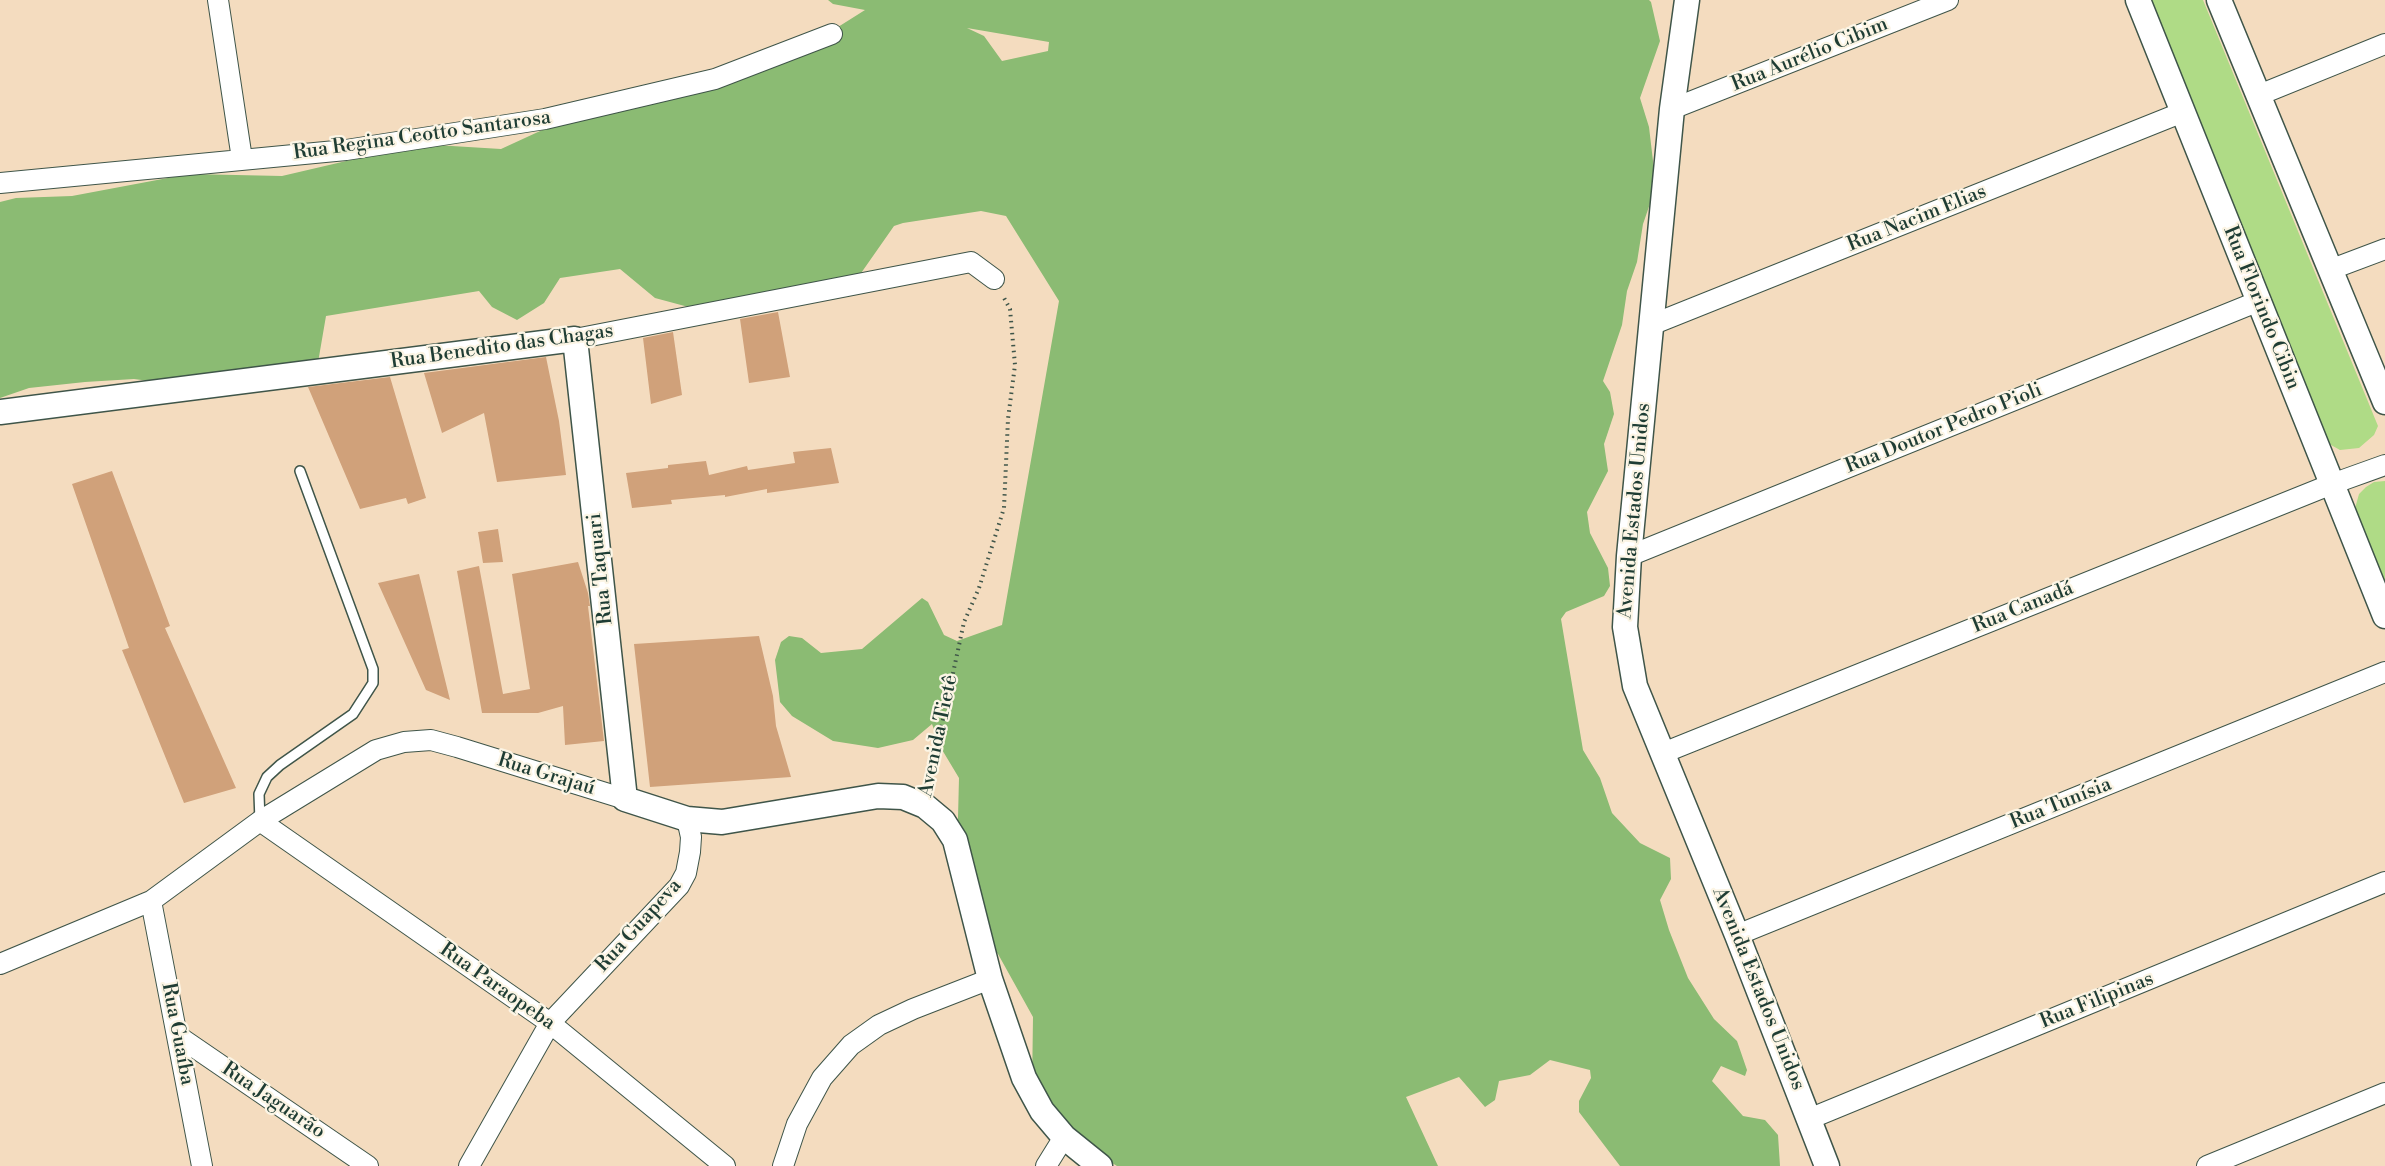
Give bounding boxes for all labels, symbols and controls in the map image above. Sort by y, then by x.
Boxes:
street label: Rua Aurélio Cibim [1728,13,1892,97]
street label: Rua Regina Ceotto Santarosa [292,106,552,166]
street label: Rua Nacim Elias [1844,180,1990,258]
street label: Rua Florindo Cibin [2217,223,2305,393]
street label: Rua Benedito das Chagas [389,319,615,375]
street label: Rua Doutor Pedro Pioli [1842,379,2046,479]
street label: Avenida Estados Unidos [1614,402,1656,620]
street label: Rua Taquari [583,512,619,626]
street label: Rua Canadá [1969,577,2077,639]
street label: Avenida Tietê [914,673,964,799]
street label: Rua Grajaú [494,749,598,801]
street label: Rua Tunísia [2007,773,2115,835]
street label: Rua Guapeva [591,874,687,978]
street label: Avenida Estados Unidos [1706,884,1810,1094]
street label: Rua Paraopeba [435,938,559,1036]
street label: Rua Filipinas [2037,967,2157,1035]
street label: Rua Guaíba [155,981,199,1087]
street label: Rua Jaguarão [217,1058,329,1144]

